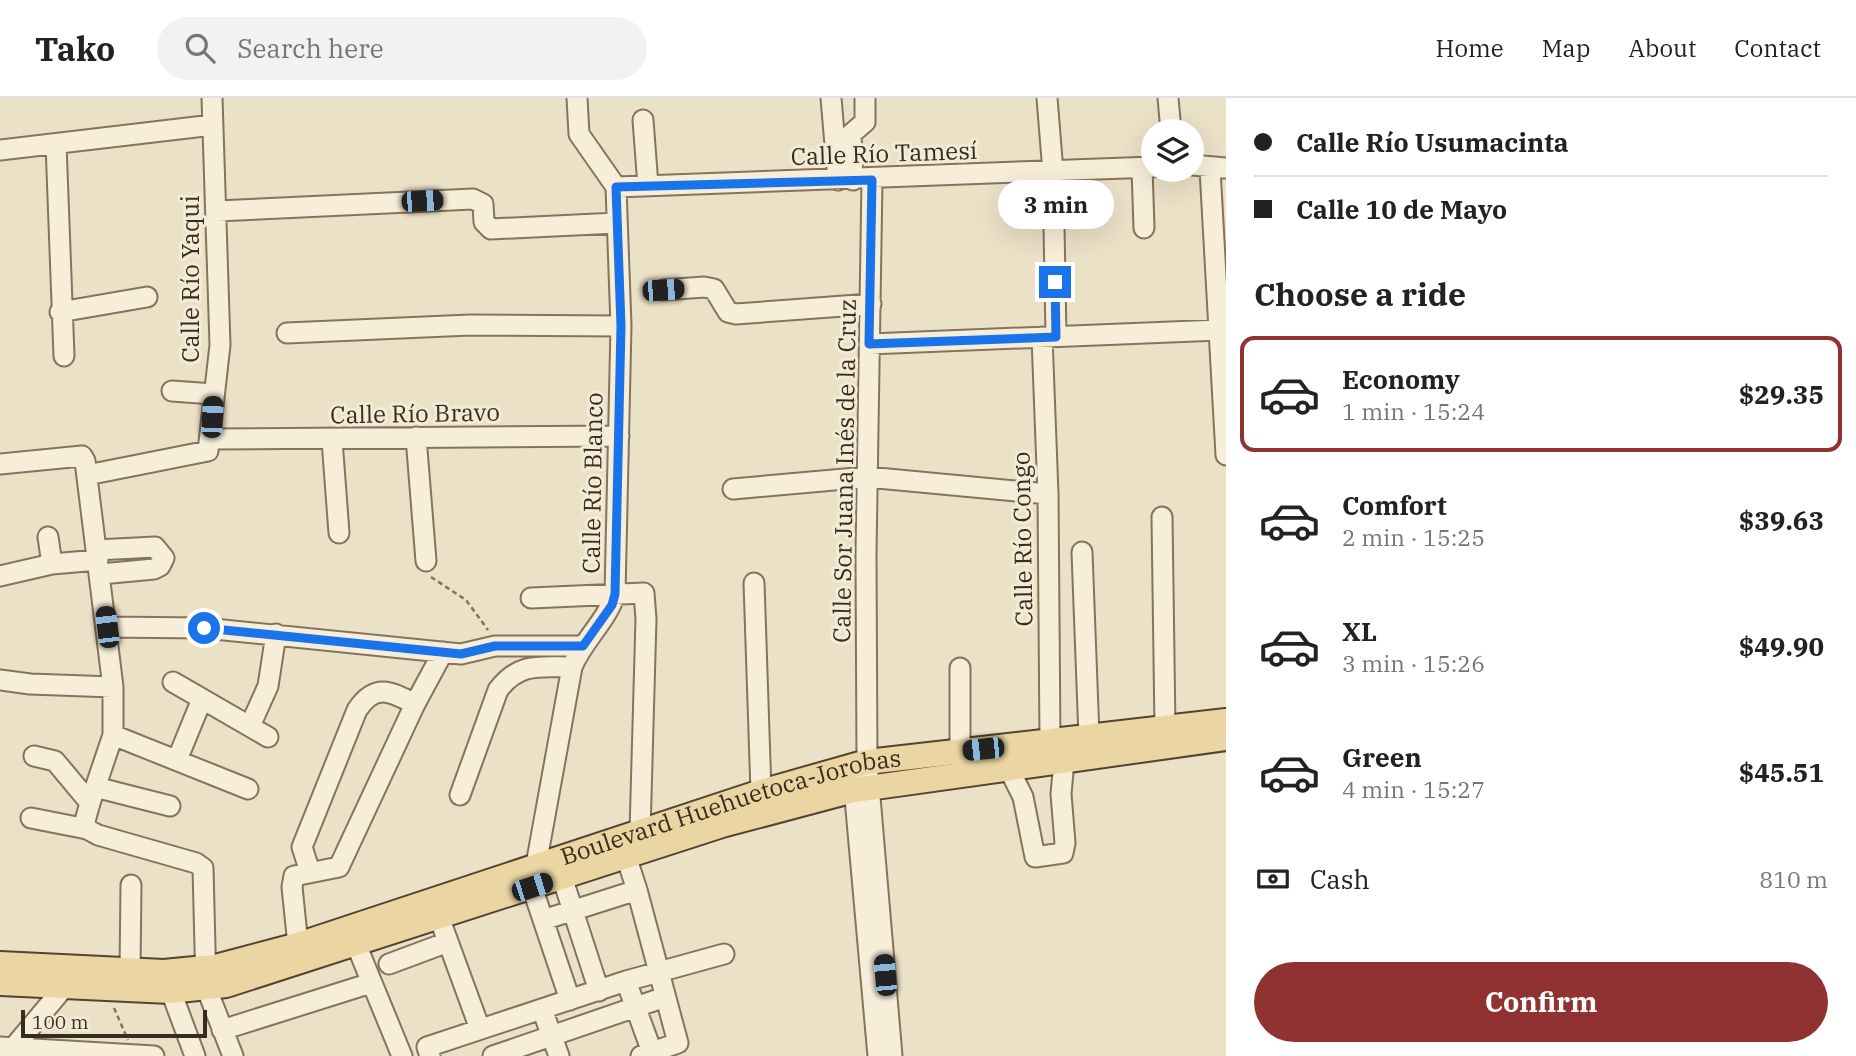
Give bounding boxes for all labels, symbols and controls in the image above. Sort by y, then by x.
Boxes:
search box [157,17,647,80]
text: Tako [35,27,115,70]
icon: search [181,29,219,67]
text: Search here [237,31,384,65]
text: Home [1436,32,1504,64]
text: Map [1542,32,1590,64]
text: About [1628,32,1696,64]
text: Contact [1734,32,1821,64]
map controls [1141,119,1204,182]
button: layers [1141,119,1204,182]
text: Calle Río Usumacinta [1296,125,1569,159]
street label: Calle Río Tamesí [790,134,978,172]
callout: 3 min [997,180,1113,230]
car [401,189,444,213]
text: 3 min [1024,189,1088,219]
text: Calle 10 de Mayo [1296,192,1507,226]
street label: Calle Río Yaqui [174,195,206,363]
route end [1039,266,1071,298]
text: Choose a ride [1254,273,1466,315]
car [642,278,685,302]
street label: Calle Sor Juana Inés de la Cruz [825,299,863,643]
text: Economy [1342,362,1460,396]
icon: car [1258,363,1321,426]
text: $29.35 [1739,377,1824,411]
street label: Calle Río Blanco [574,392,610,574]
car [201,395,224,439]
street label: Calle Río Bravo [330,396,500,430]
text: 1 min · 15:24 [1342,396,1485,426]
street label: Calle Río Congo [1004,451,1040,627]
text: Comfort [1342,488,1447,522]
icon: car [1258,489,1321,552]
text: $39.63 [1739,503,1824,537]
text: 2 min · 15:25 [1342,522,1485,552]
car [95,605,120,649]
route start [188,612,220,644]
text: XL [1342,614,1377,648]
icon: car [1258,615,1321,678]
text: $49.90 [1739,629,1824,663]
text: 3 min · 15:26 [1342,648,1485,678]
car [962,736,1005,762]
text: Green [1342,740,1422,774]
street label: Boulevard Huehuetoca-Jorobas [556,741,903,872]
icon: car [1258,741,1321,804]
text: $45.51 [1739,755,1824,789]
text: 4 min · 15:27 [1342,774,1485,804]
icon: cash [1254,860,1292,898]
text: Cash [1310,862,1370,896]
text: 810 m [1759,864,1828,894]
car [509,871,556,903]
car [873,953,898,997]
button: Confirm [1254,962,1828,1042]
scale bar [21,1007,206,1039]
text: 100 m [32,1010,89,1034]

